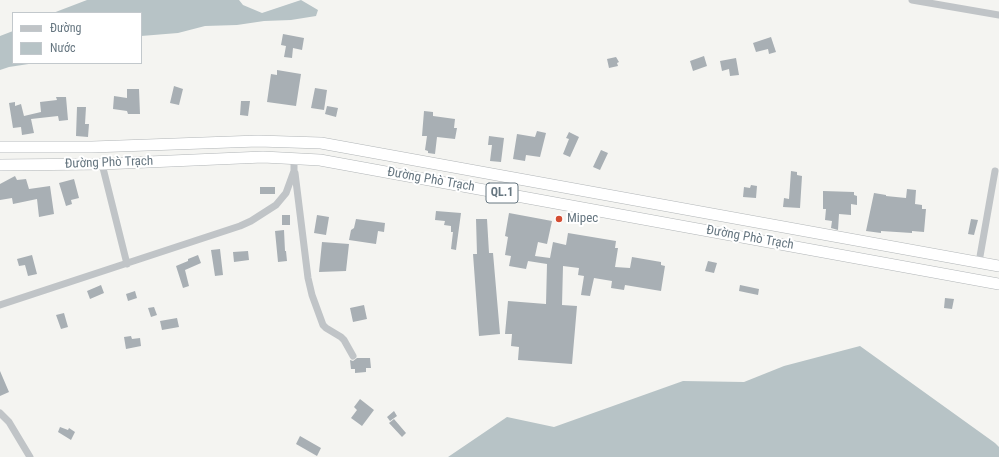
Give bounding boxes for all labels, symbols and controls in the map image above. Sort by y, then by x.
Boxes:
legend [12,12,142,64]
text: Đường [50,21,81,35]
text: Nước [50,41,76,55]
street label: Đường Phò Trạch [65,154,153,172]
street label: Đường Phò Trạch [386,165,476,195]
road number: QL.1 [486,183,518,203]
place label: Mipec [567,211,598,227]
marker: Mipec [554,214,564,224]
street label: Đường Phò Trạch [705,223,795,253]

